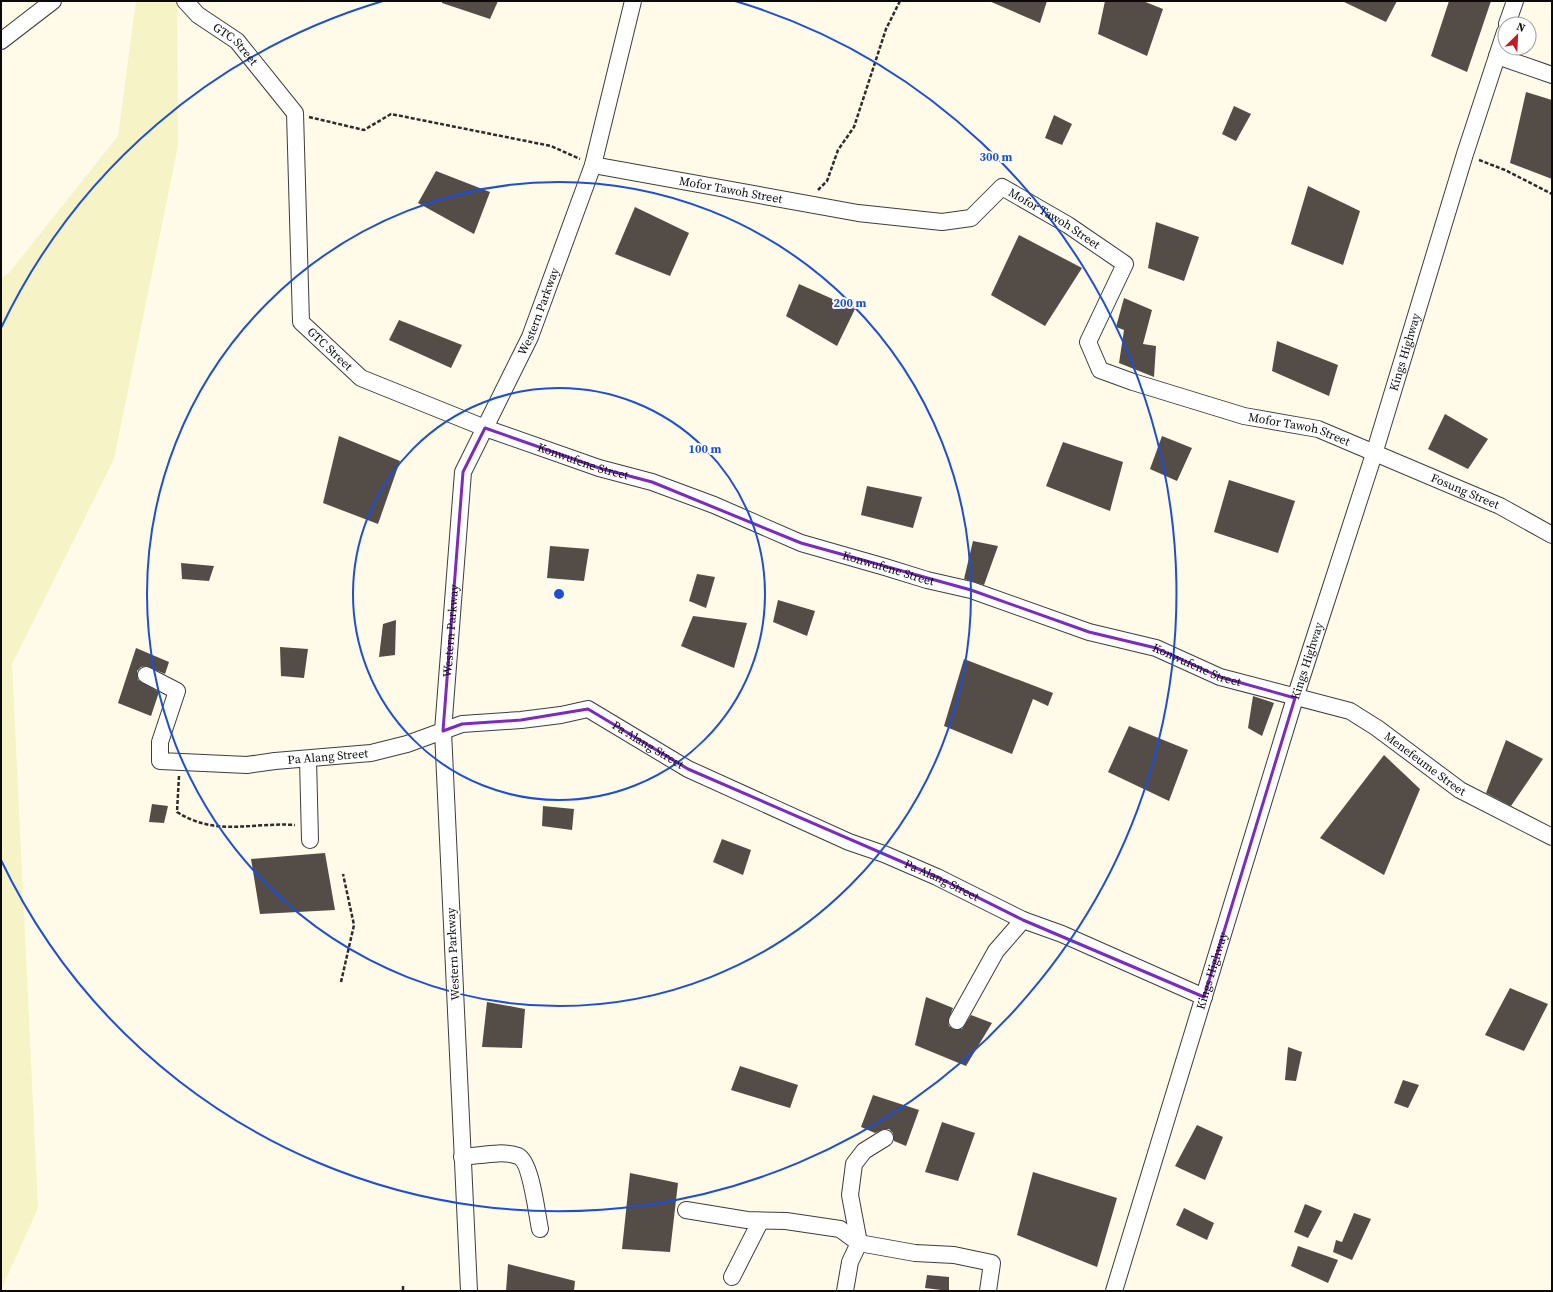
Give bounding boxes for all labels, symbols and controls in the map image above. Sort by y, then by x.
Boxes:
north arrow [1497,16,1537,56]
street label: GTC Street [210,19,262,69]
text: N [1514,19,1528,36]
text: 300 m [980,149,1013,165]
street label: Mofor Tawoh Street [678,173,784,207]
street label: Mofor Tawoh Street [1006,184,1103,253]
street label: Western Parkway [514,264,563,358]
text: 200 m [834,295,867,311]
street label: Kings Highway [1386,311,1424,393]
street label: GTC Street [304,324,356,374]
street label: Mofor Tawoh Street [1247,409,1353,450]
street label: Konwufene Street [535,439,630,484]
text: 100 m [689,441,722,457]
street label: Fosung Street [1429,470,1502,513]
street label: Konwufene Street [841,547,936,589]
street label: Western Parkway [439,583,462,678]
centre of rings [552,587,566,601]
street label: Kings Highway [1287,619,1327,702]
street label: Konwufene Street [1150,639,1243,690]
street label: Pa Alang Street [609,717,687,773]
street label: Menefeume Street [1381,728,1468,800]
street label: Pa Alang Street [287,745,369,768]
street label: Pa Alang Street [902,856,982,905]
street label: Western Parkway [443,906,463,1001]
street label: Kings Highway [1192,929,1231,1011]

